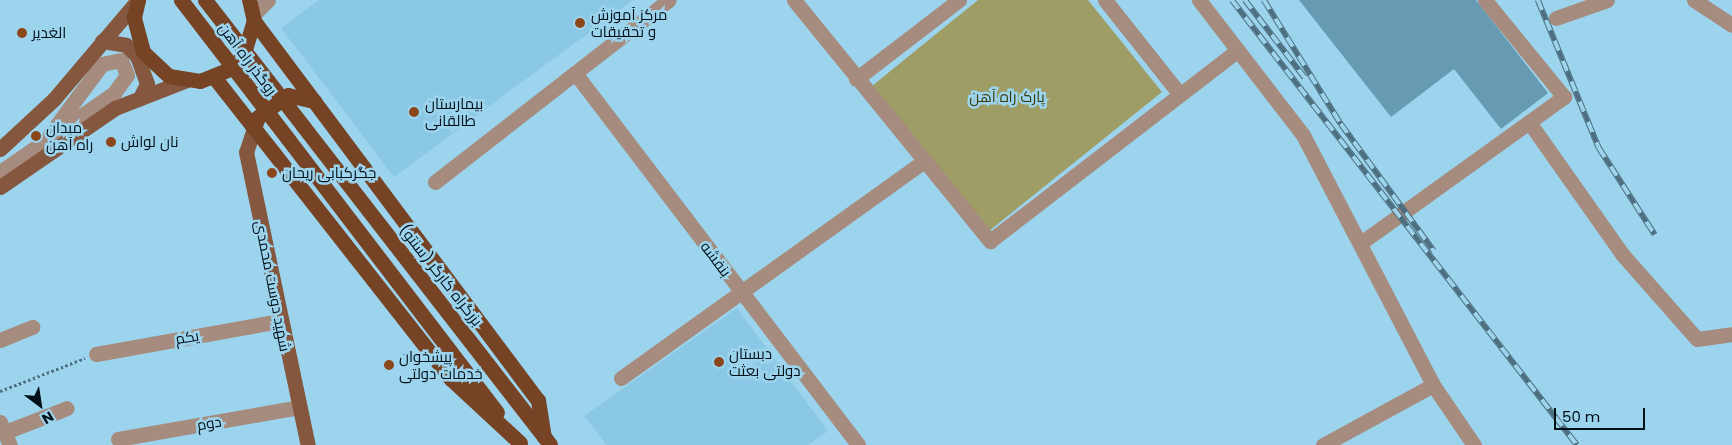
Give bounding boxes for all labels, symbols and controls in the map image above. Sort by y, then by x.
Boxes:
place label: مرکز آموزش و تحقیقات [591,5,667,40]
marker: مرکز آموزش و تحقیقات [573,16,587,30]
street label: روگذر راه آهن [215,19,281,99]
place label: الغدیر [32,24,66,42]
marker: الغدیر [16,27,28,39]
park label: پارک راه آهن [969,88,1045,106]
place label: بیمارستان طالقانی [425,94,483,129]
marker: بیمارستان طالقانی [407,105,421,119]
place label: میدان راه آهن [46,118,93,153]
marker: میدان راه آهن [30,130,42,142]
place label: نان لواش [121,133,178,151]
marker: نان لواش [105,136,117,148]
place label: جگرکبابی ریحان [282,164,376,182]
marker: جگرکبابی ریحان [266,167,278,179]
street label: شهید دوست محمدی [251,219,295,353]
street label: بزرگراه کارگر (سنتو) [396,221,486,329]
street label: بنفشه [697,238,735,280]
street label: یکم [174,326,200,348]
place label: دبستان دولتی بعثت [729,344,800,379]
place label: پیشخوان خدمات دولتی [399,347,482,382]
marker: دبستان دولتی بعثت [713,356,725,368]
marker: پیشخوان خدمات دولتی [383,359,395,371]
north arrow [15,380,65,430]
scale bar [1557,398,1648,430]
text: 50 m [1562,406,1600,427]
text: N [38,407,57,429]
street label: دوم [195,412,223,434]

